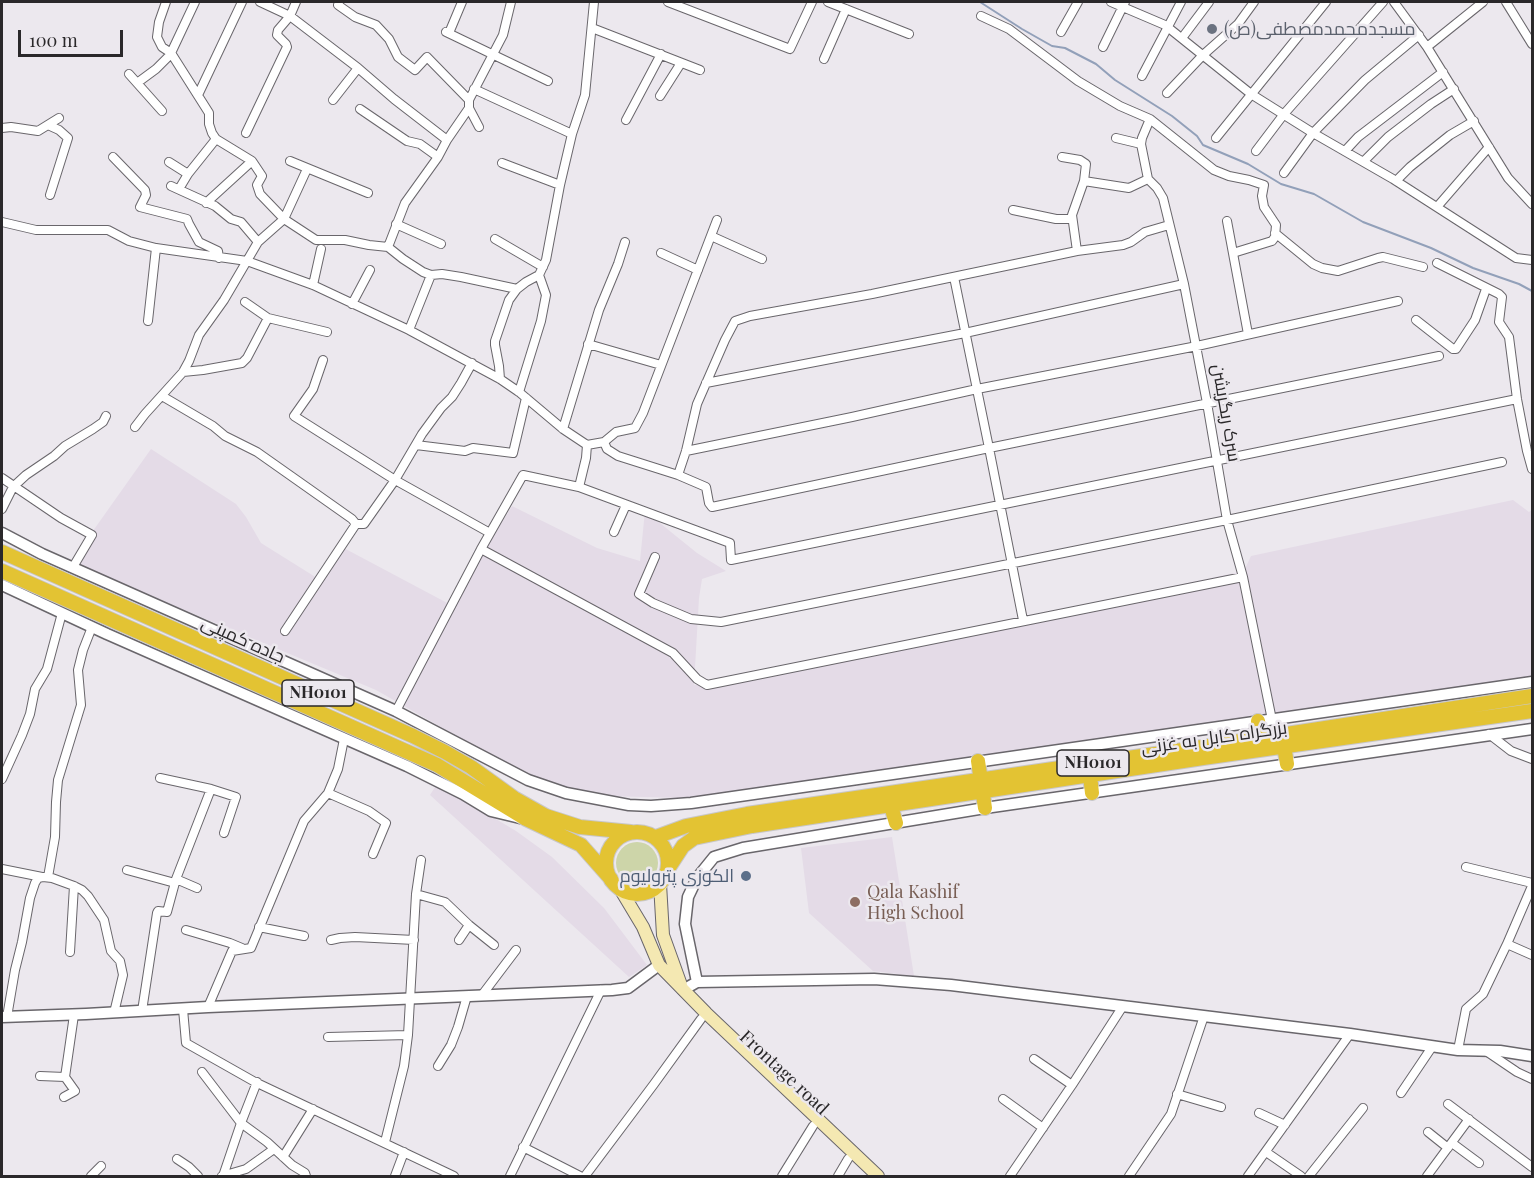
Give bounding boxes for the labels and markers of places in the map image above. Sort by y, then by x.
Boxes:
place label: مسجدمحمدمصطفی(ص) [1224,18,1416,40]
marker: مسجدمحمدمصطفی(ص) [1205,22,1219,36]
place label: الکوزی پترولیوم [619,865,734,887]
marker: الکوزی پترولیوم [739,869,753,883]
place label: Qala Kashif High School [867,881,964,924]
marker: Qala Kashif High School [848,895,862,909]

